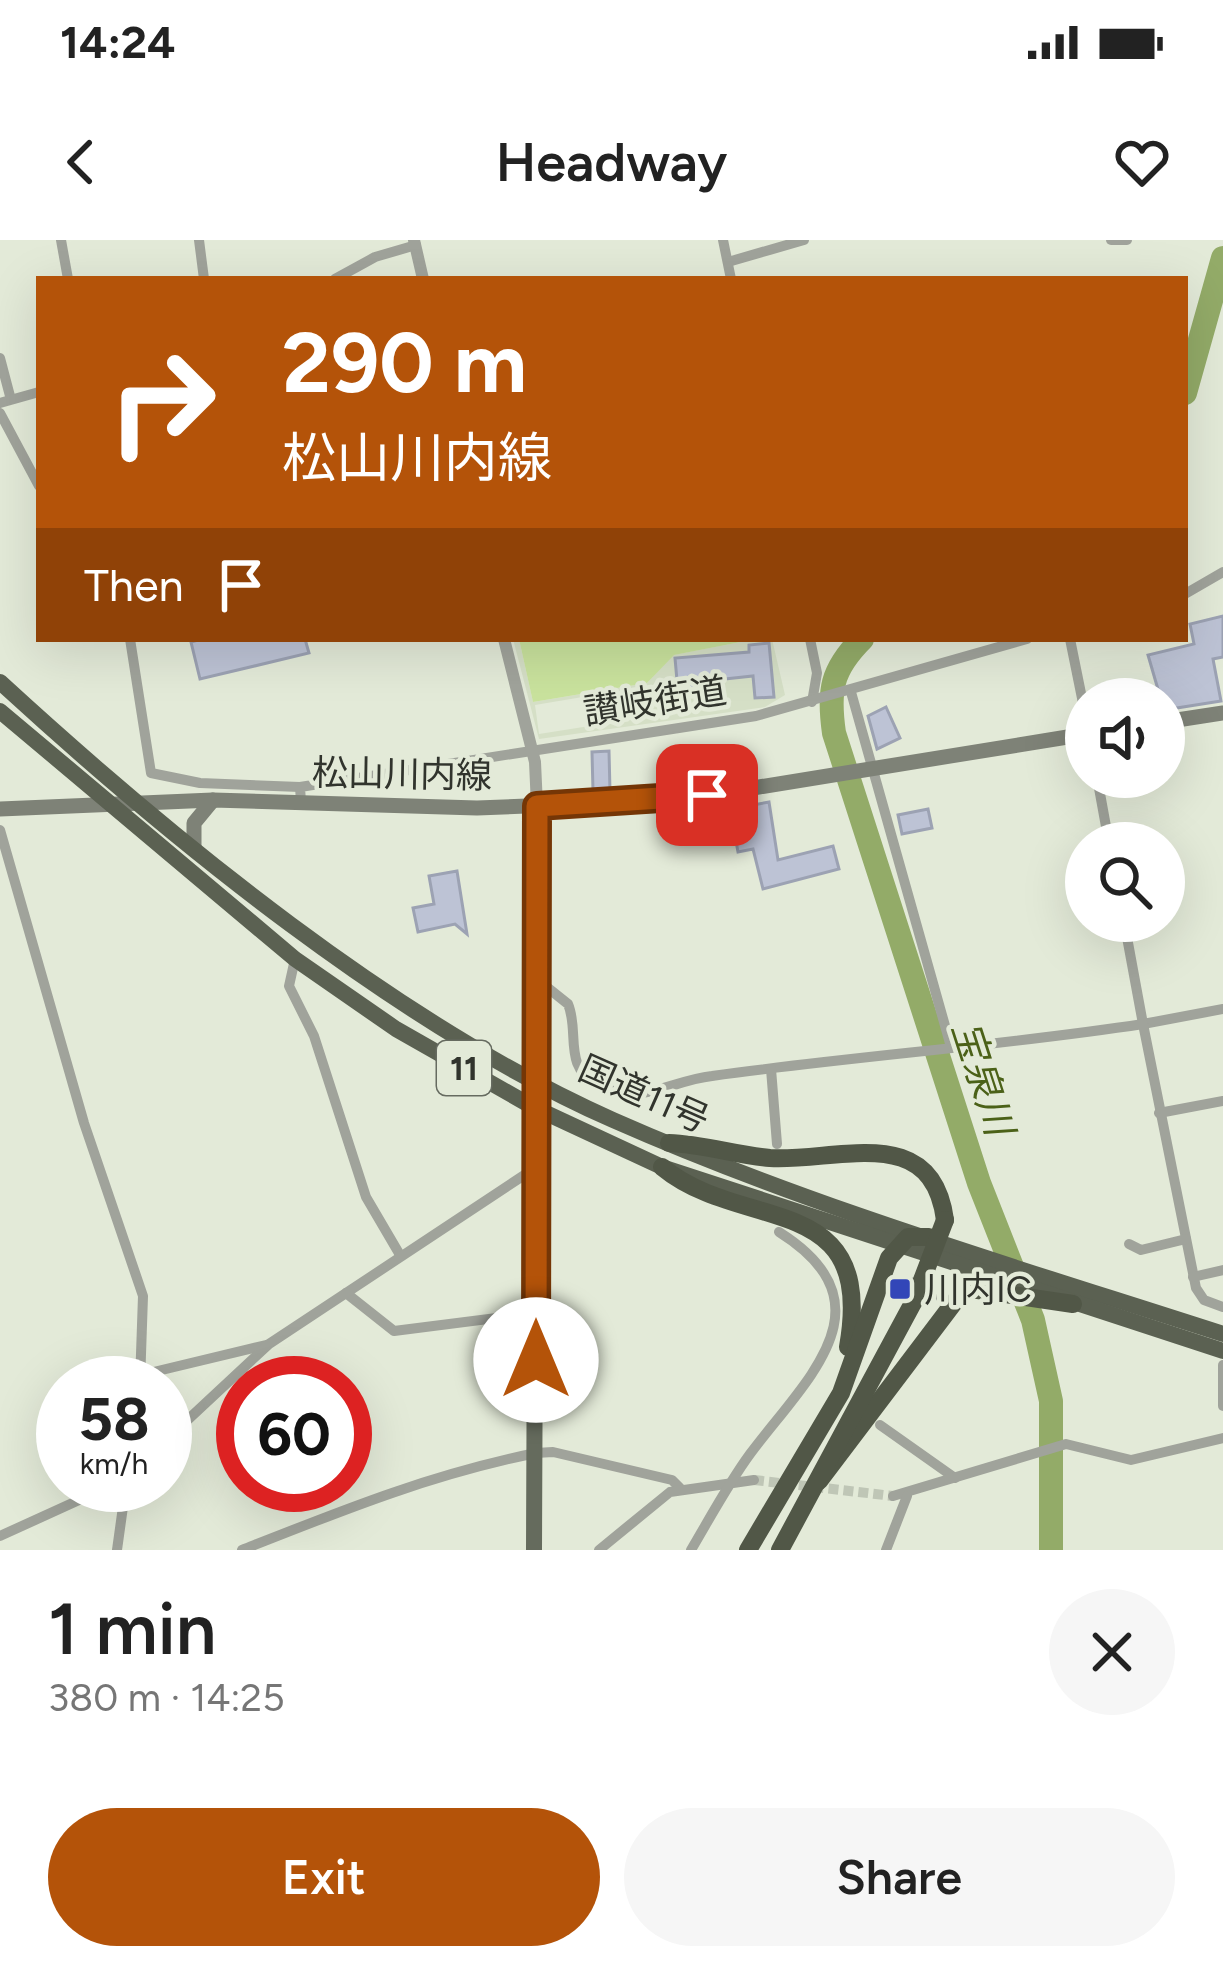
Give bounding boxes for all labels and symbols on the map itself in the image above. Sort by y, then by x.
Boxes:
street label: 讃岐街道 [581,669,729,733]
pin [656,744,758,846]
street label: 松山川内線 [312,751,492,797]
water label: 宝泉川 [943,1015,1025,1145]
road number: 11 [437,1041,491,1095]
street label: 国道11号 [572,1046,716,1142]
place label: 川内IC [924,1268,1032,1311]
marker: 川内IC [887,1276,913,1302]
position arrow [473,1297,599,1423]
speed limit sign: 60 [216,1356,372,1512]

